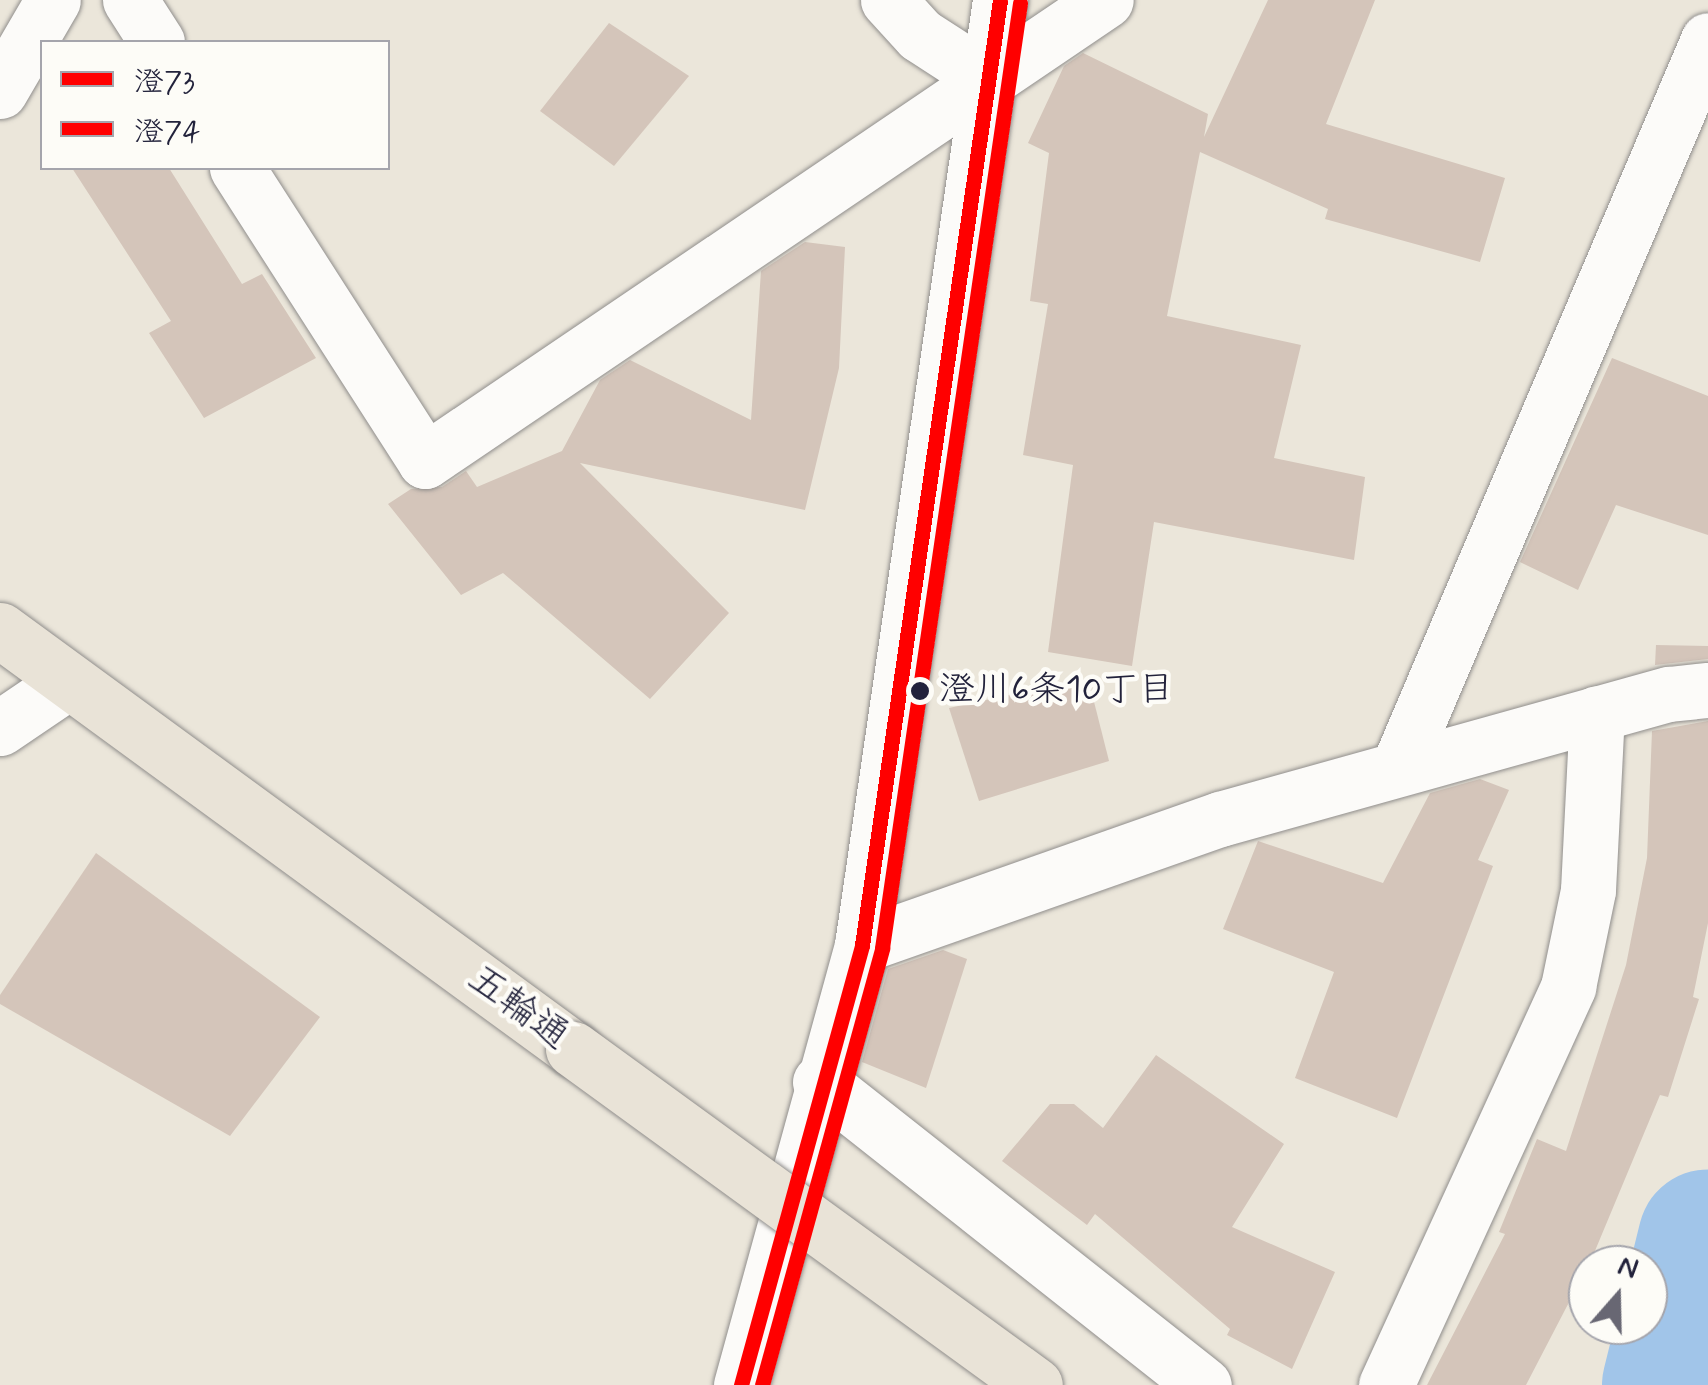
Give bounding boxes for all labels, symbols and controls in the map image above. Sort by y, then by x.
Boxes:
legend [40,40,390,170]
text: 澄73 [134,63,195,102]
text: 澄74 [134,113,200,152]
place label: 澄川6条10丁目 [939,669,1174,713]
marker: 澄川6条10丁目 [910,681,930,701]
street label: 五輪通 [458,956,578,1060]
north arrow [1568,1245,1668,1345]
text: N [1613,1248,1643,1289]

